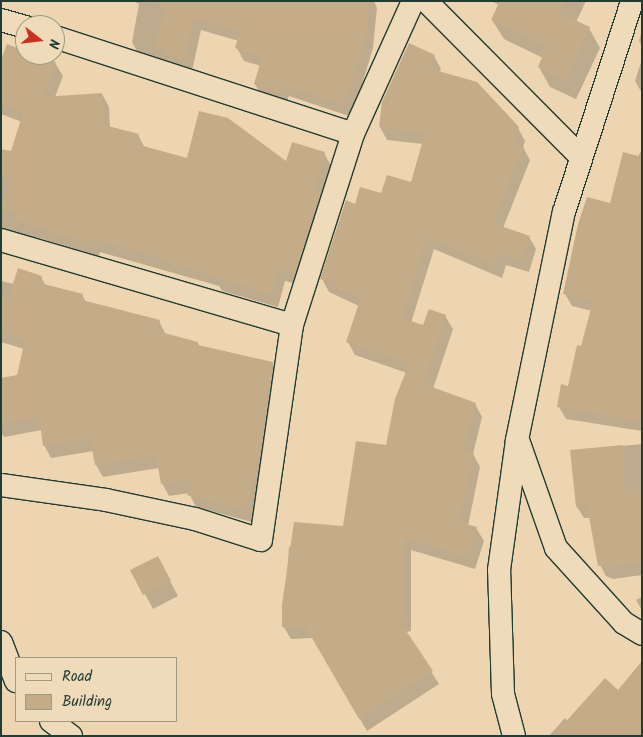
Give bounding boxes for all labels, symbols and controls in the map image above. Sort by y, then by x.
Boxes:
north arrow [15,15,65,65]
text: N [42,37,65,51]
legend [15,657,178,722]
text: Road [62,665,92,689]
text: Building [62,690,112,714]

